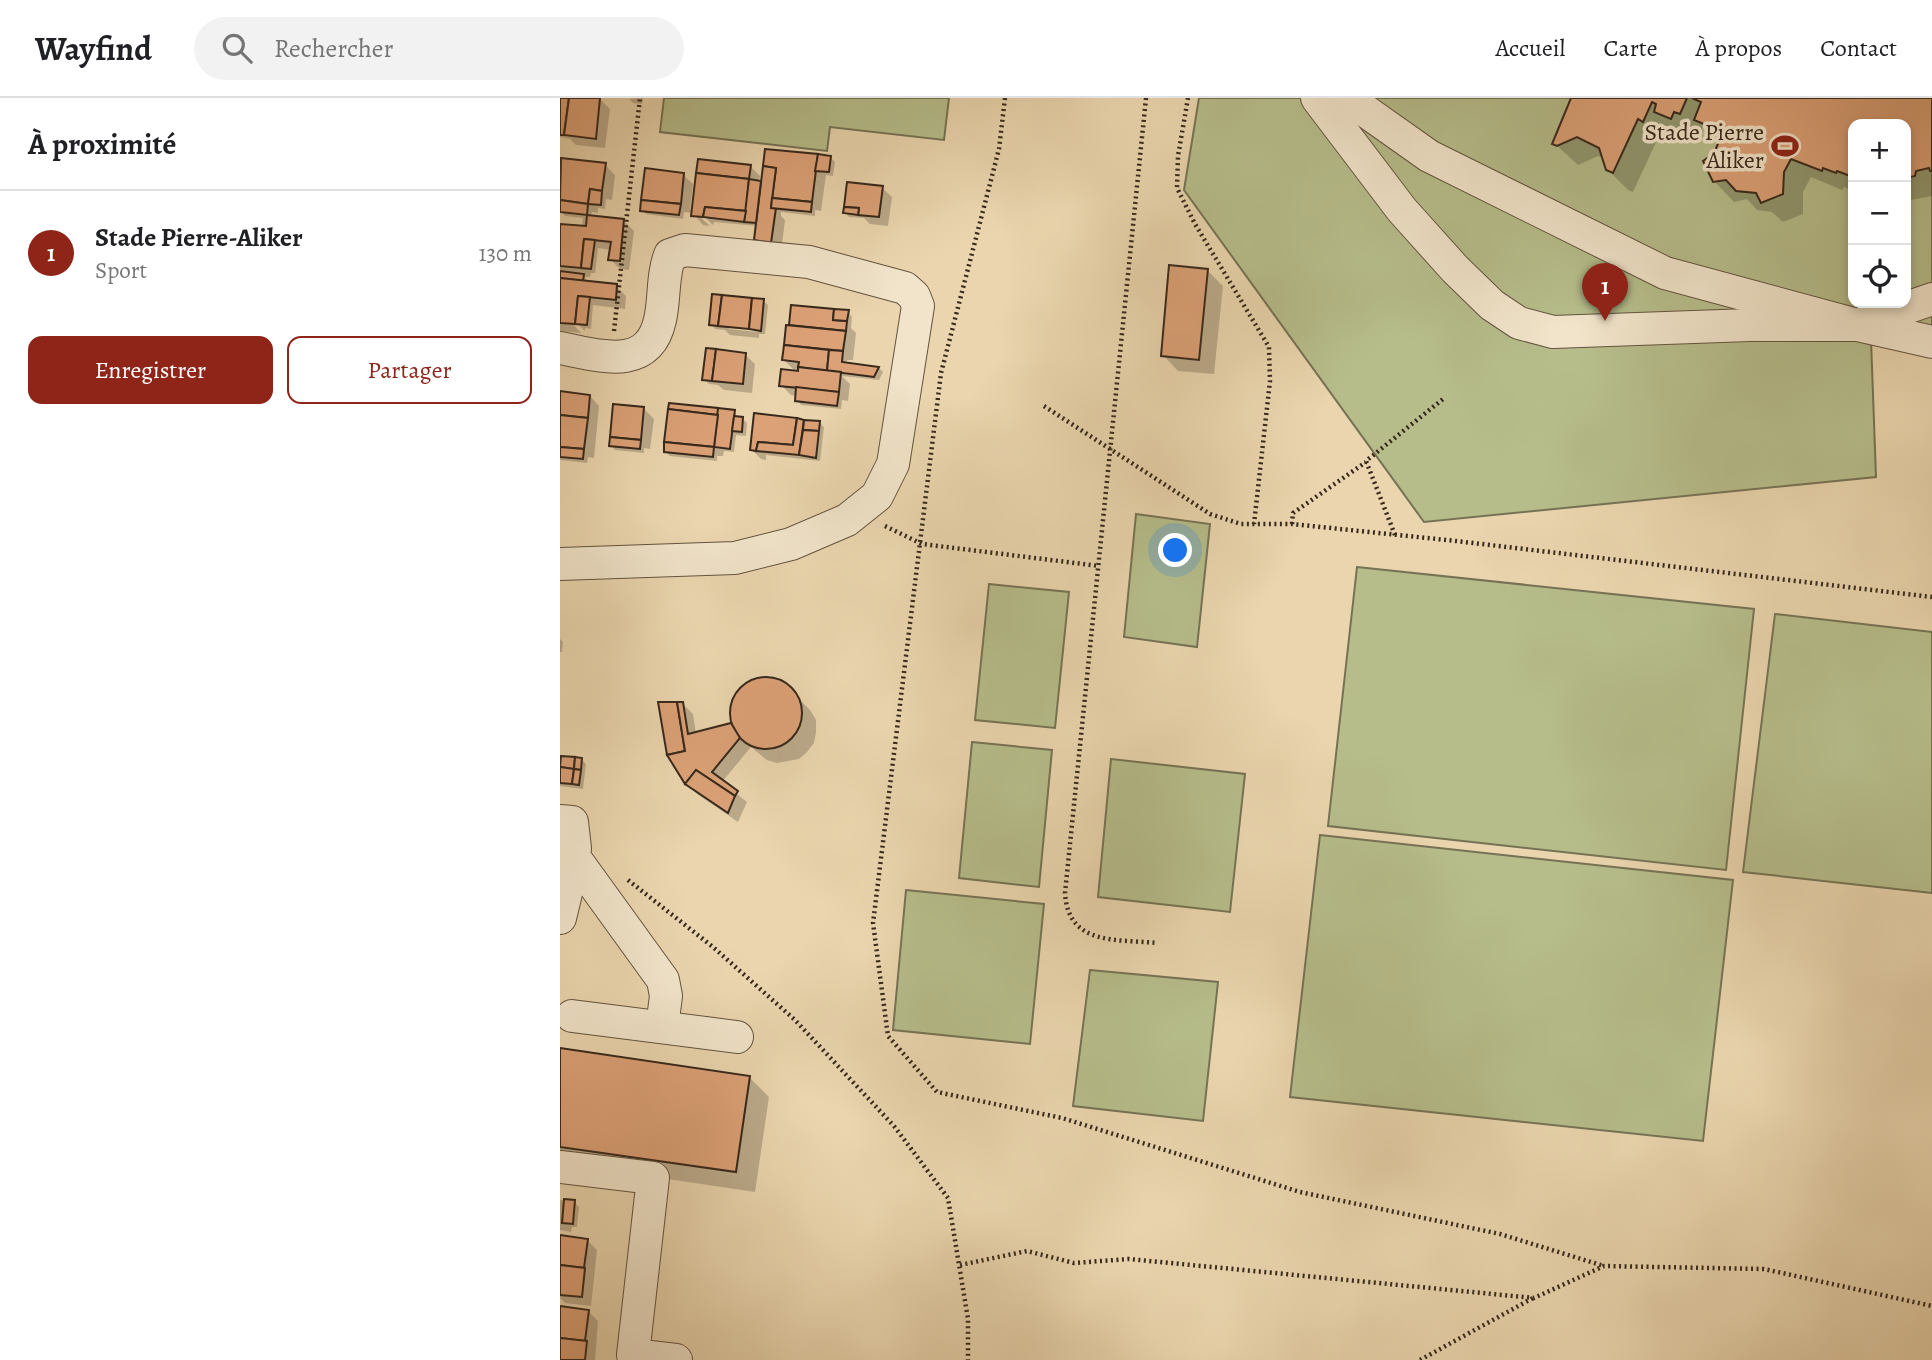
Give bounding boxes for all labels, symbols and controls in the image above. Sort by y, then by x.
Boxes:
search box [194,17,684,80]
text: Wayfind [35,26,152,71]
icon: search [218,29,256,67]
text: Rechercher [274,31,393,66]
text: Accueil [1495,32,1565,64]
text: Carte [1603,32,1658,64]
text: À propos [1696,32,1782,64]
text: Contact [1820,32,1897,64]
place label: Stade Pierre Aliker [1644,116,1764,176]
map controls [1848,119,1911,308]
button: + [1848,119,1911,182]
text: À proximité [28,124,176,164]
sports icon: Stade Pierre Aliker [1770,131,1800,161]
button: − [1848,182,1911,245]
text: Stade Pierre-Aliker [95,220,303,255]
text: 1 [47,238,55,269]
text: 130 m [479,238,532,269]
button: locate [1848,245,1911,308]
text: Sport [95,255,147,286]
pin: 1 [1582,263,1628,321]
button: Enregistrer [28,336,273,404]
button: Partager [287,336,532,404]
your location [1158,533,1192,567]

